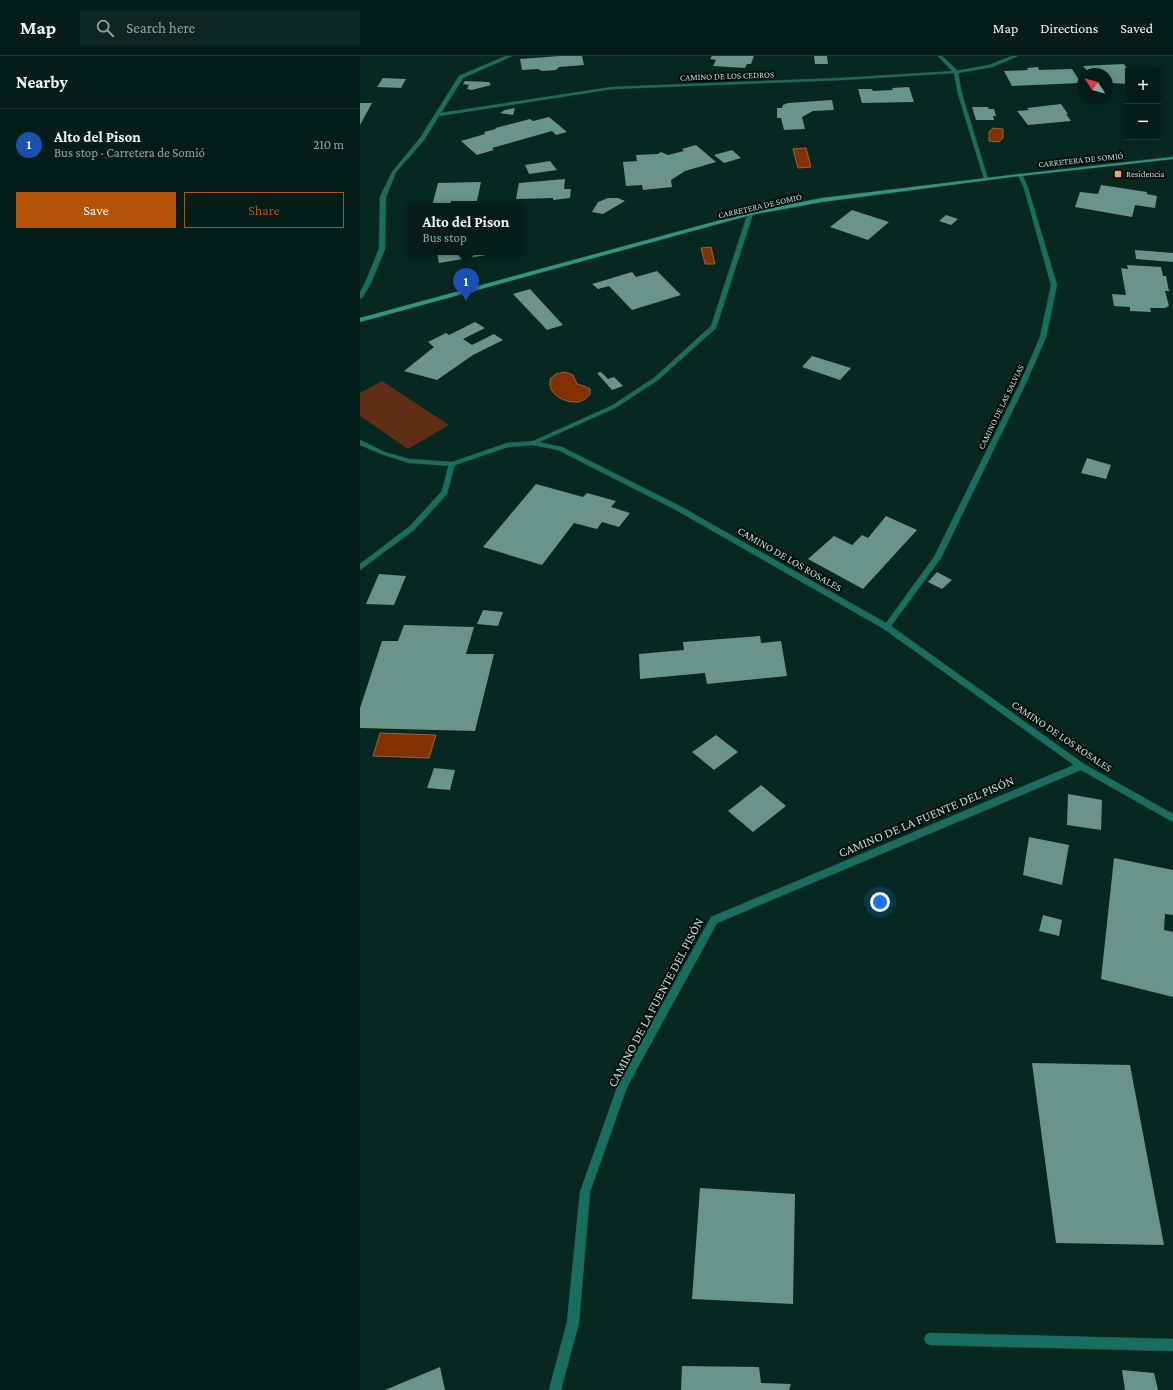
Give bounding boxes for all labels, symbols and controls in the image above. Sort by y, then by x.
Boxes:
search box [80,10,360,46]
text: Map [20,17,56,38]
icon: search [94,17,116,39]
text: Search here [126,20,195,36]
text: Map [993,20,1018,36]
text: Directions [1040,20,1098,36]
text: Saved [1120,20,1153,36]
north arrow [1077,68,1113,104]
map controls [1125,68,1161,140]
button: + [1125,68,1161,104]
street label: CAMINO DE LOS CEDROS [680,69,774,83]
text: Nearby [16,73,68,92]
button: − [1125,104,1161,140]
text: Alto del Pison [54,129,141,145]
text: 1 [27,137,31,152]
text: 210 m [313,137,344,152]
text: Bus stop · Carretera de Somió [54,145,205,160]
street label: CARRETERA DE SOMIÓ [1038,151,1124,169]
marker: Residencia [1113,169,1123,179]
place label: Residencia [1126,169,1165,179]
button: Save [16,192,176,228]
button: Share [184,192,344,228]
street label: CARRETERA DE SOMIÓ [717,192,803,220]
popup [408,203,524,255]
text: Alto del Pison [423,214,509,230]
text: Bus stop [423,230,467,245]
pin: 1 [453,268,479,301]
street label: CAMINO DE LAS SALVIAS [976,363,1026,451]
street label: CAMINO DE LOS ROSALES [736,524,844,594]
street label: CAMINO DE LOS ROSALES [1010,698,1114,774]
street label: CAMINO DE LA FUENTE DEL PISÓN [836,773,1016,860]
your location [870,892,890,912]
street label: CAMINO DE LA FUENTE DEL PISÓN [604,915,707,1089]

